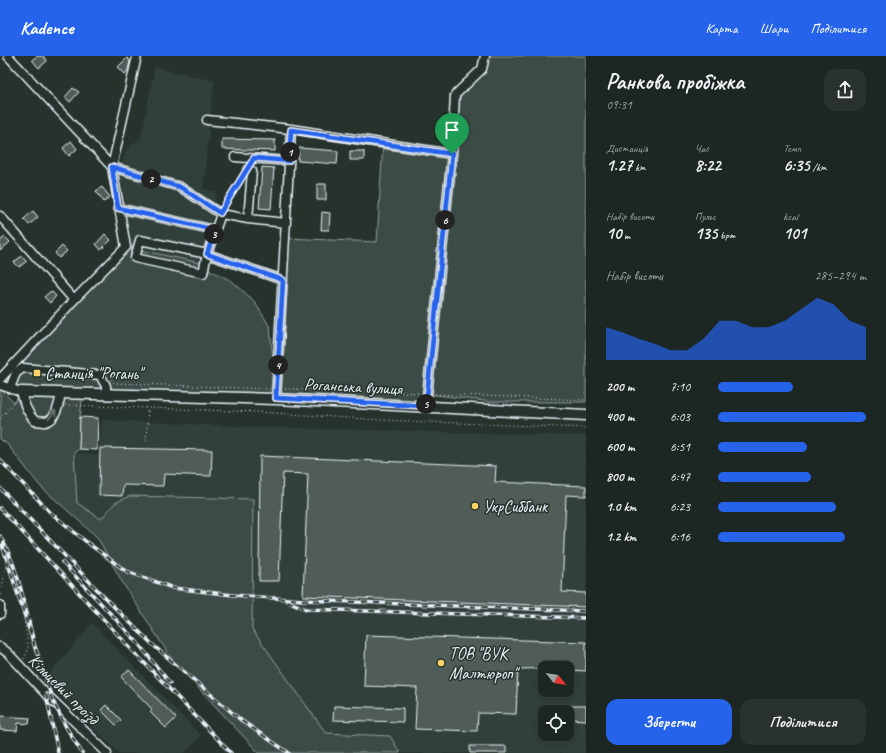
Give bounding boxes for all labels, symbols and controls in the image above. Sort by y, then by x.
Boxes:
text: Kadence [20,16,74,40]
text: Карта [706,20,738,37]
text: Шари [760,20,788,37]
text: Поділитися [810,20,866,37]
text: Ранкова пробіжка [606,68,744,96]
button: share [824,69,866,111]
text: 09:31 [606,97,632,113]
pin [435,113,469,154]
icon: arrive [441,119,463,141]
text: Дистанція [606,141,648,155]
text: Час [695,141,709,155]
text: Темп [783,141,801,155]
pin: 1 [280,142,300,162]
text: 1 [288,145,292,159]
text: 1.27 [606,155,632,176]
text: 8:22 [695,155,721,176]
text: 6:35 [783,155,810,176]
text: km [632,160,646,174]
text: /km [810,160,827,174]
pin: 2 [141,169,161,189]
text: 2 [149,172,153,186]
text: Набір висоти [606,209,654,223]
text: Пульс [695,209,716,223]
text: kcal [783,209,798,223]
pin: 6 [435,210,455,230]
text: 6 [442,213,448,227]
text: 10 [606,223,621,244]
text: 135 [695,223,717,244]
text: 101 [783,223,806,244]
pin: 3 [204,224,224,244]
text: 3 [212,227,216,241]
text: m [621,228,630,242]
text: bpm [717,228,735,242]
text: Набір висоти [606,268,663,284]
text: 285–294 m [815,268,866,284]
pin: 4 [268,355,288,375]
text: 4 [276,358,280,372]
place label: Станція "Рогань" [45,363,146,384]
marker: Станція "Рогань" [32,368,42,378]
street label: Роганська вулиця [304,373,404,400]
text: 200 m [606,379,634,395]
text: 7:10 [670,379,690,395]
pin: 5 [416,394,436,414]
text: 5 [424,397,428,411]
text: 400 m [606,409,634,425]
text: 6:03 [670,409,690,425]
one-way arrow [48,410,57,420]
text: 600 m [606,439,634,455]
text: 6:51 [670,439,690,455]
text: 800 m [606,469,634,485]
text: 6:47 [670,469,690,485]
place label: УкрСиббанк [483,496,549,517]
text: 1.0 km [606,499,636,515]
text: 6:23 [670,499,690,515]
marker: УкрСиббанк [470,501,480,511]
text: 1.2 km [606,529,636,545]
text: 6:16 [670,529,690,545]
place label: ТОВ "ВУК Малтюроп" [449,643,521,684]
street label: Кільцевий проїзд [23,650,104,731]
marker: ТОВ "ВУК Малтюроп" [436,658,446,668]
north arrow [538,661,574,697]
map controls [538,661,574,741]
button: Зберегти [606,699,732,745]
button: Поділитися [740,699,866,745]
button: locate [538,705,574,741]

